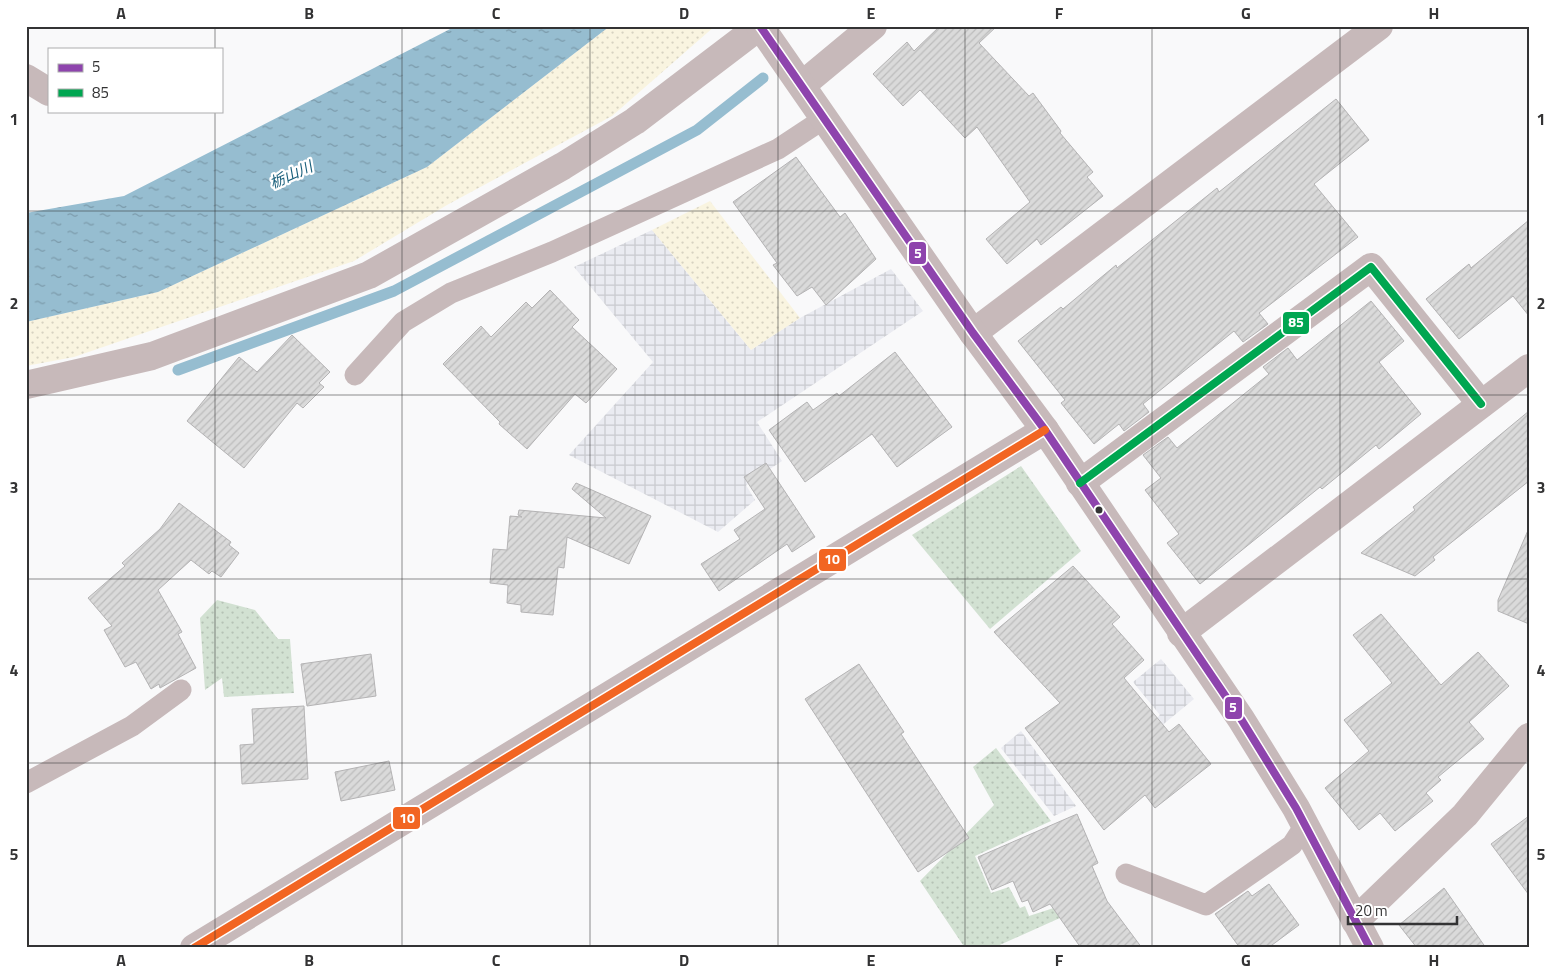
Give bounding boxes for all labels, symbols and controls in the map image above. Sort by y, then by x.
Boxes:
text: A [116,1,126,25]
text: B [304,1,314,25]
text: C [492,1,501,25]
text: D [679,1,689,25]
text: E [867,1,876,25]
text: F [1055,1,1064,25]
text: G [1241,1,1251,25]
text: H [1429,1,1439,25]
legend [48,48,222,112]
text: 5 [92,55,100,78]
text: 85 [92,81,109,104]
text: 1 [10,107,18,131]
text: 1 [1537,107,1545,131]
water label: 栃山川 [266,154,318,194]
line badge: 5 [908,241,927,265]
text: 5 [914,242,922,263]
text: 2 [10,291,18,315]
text: 2 [1537,291,1545,315]
line badge: 85 [1282,311,1310,335]
text: 85 [1288,311,1304,332]
text: 3 [10,475,18,499]
text: 3 [1537,475,1545,499]
unlabelled marker [1094,505,1104,515]
line badge: 10 [818,548,847,572]
text: 10 [824,548,840,569]
text: 4 [10,658,19,682]
text: 4 [1537,658,1546,682]
line badge: 5 [1224,696,1243,720]
text: 5 [1229,696,1237,717]
line badge: 10 [392,806,421,830]
text: 10 [399,807,415,828]
text: 5 [10,842,19,866]
text: 5 [1537,842,1546,866]
scale bar [1348,894,1456,926]
text: 20 m [1355,899,1388,922]
text: A [116,948,126,972]
text: B [304,948,314,972]
text: C [492,948,501,972]
text: D [679,948,689,972]
text: E [867,948,876,972]
text: F [1055,948,1064,972]
text: G [1241,948,1251,972]
text: H [1429,948,1439,972]

